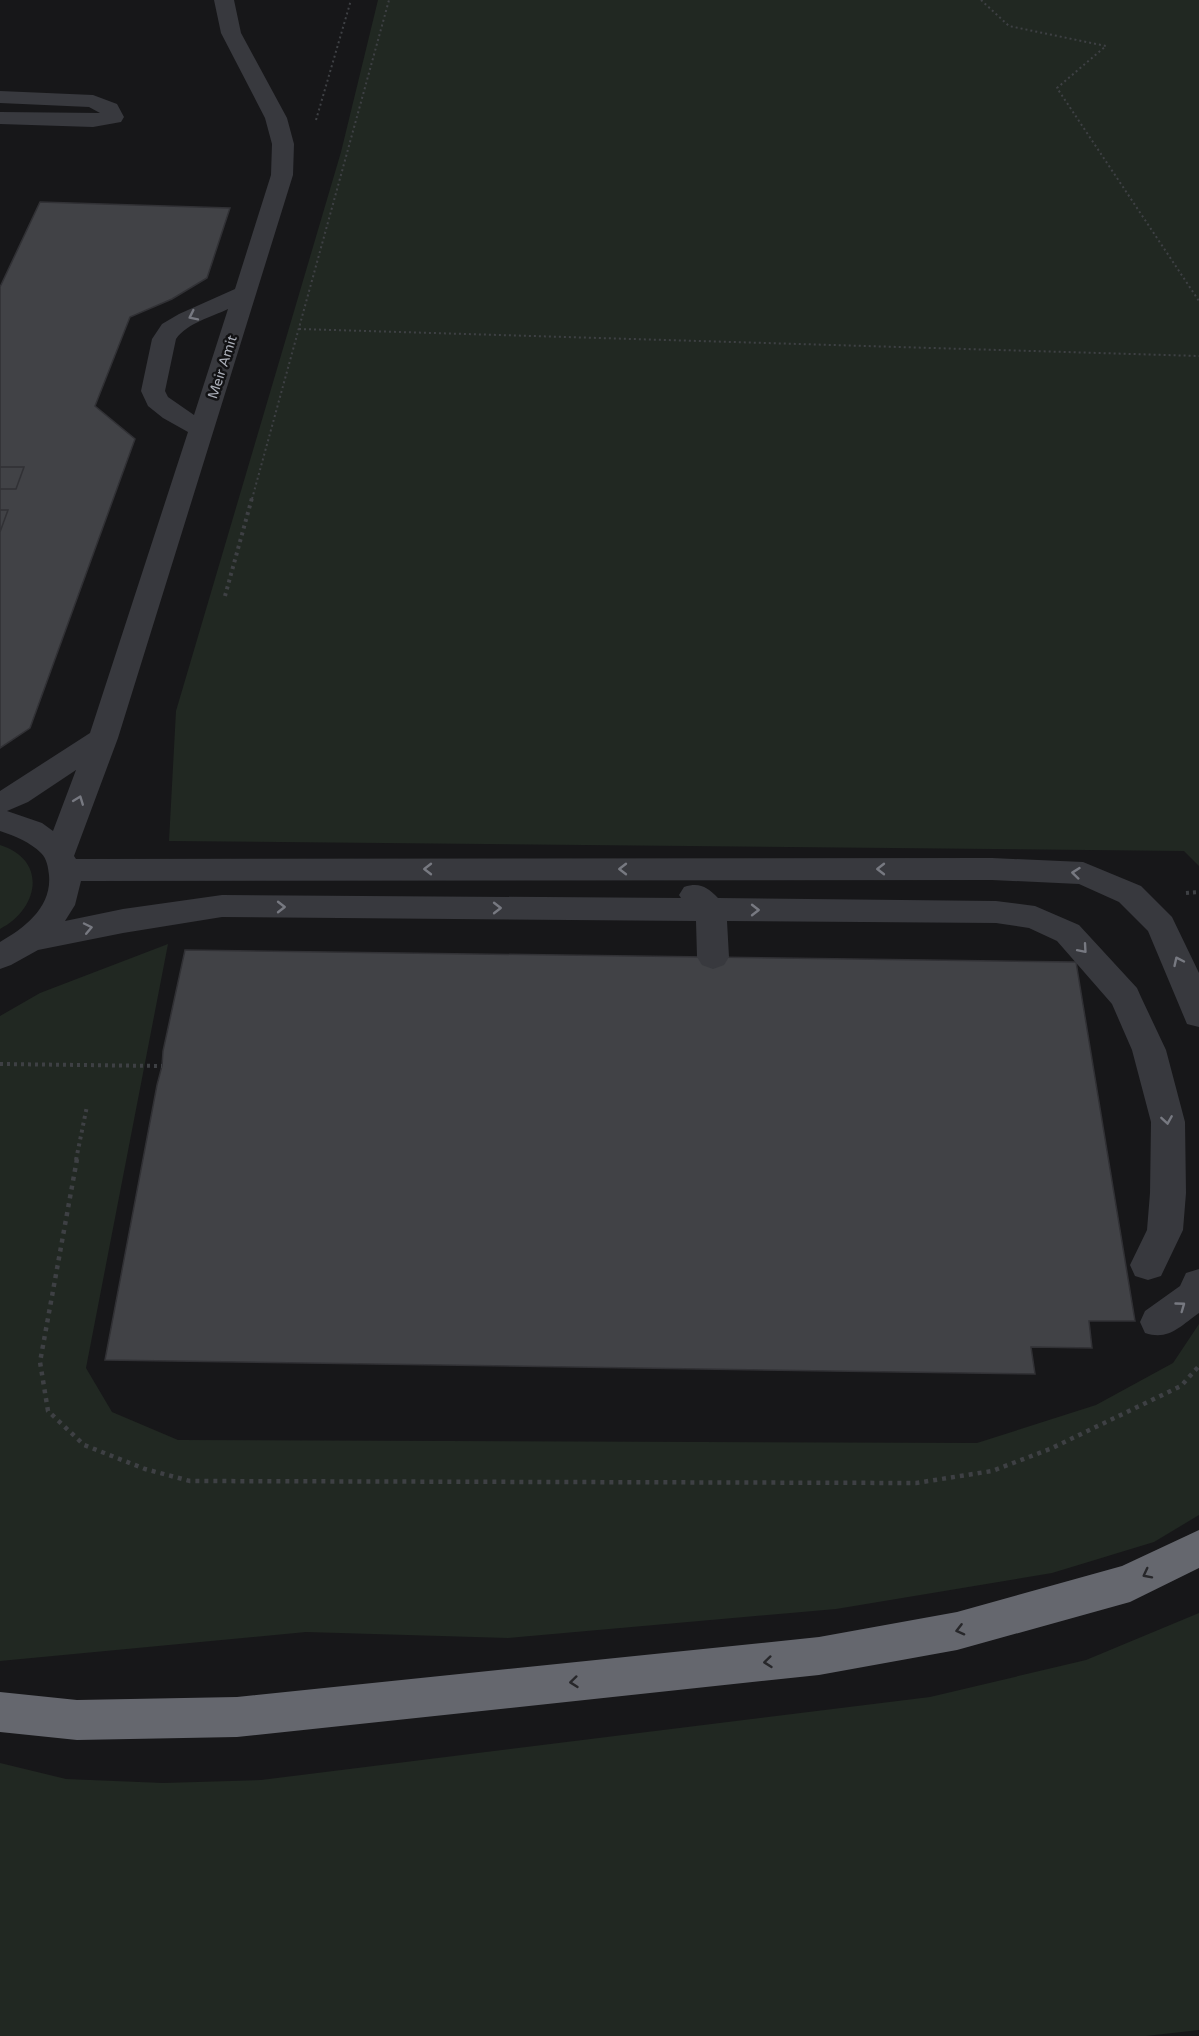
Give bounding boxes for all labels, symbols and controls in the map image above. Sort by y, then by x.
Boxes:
one-way arrow [188,309,199,321]
street label: Meir Amit [204,333,241,401]
one-way arrow [71,795,84,806]
one-way arrow [424,863,433,875]
one-way arrow [619,863,628,875]
one-way arrow [877,863,886,875]
one-way arrow [1072,867,1081,880]
one-way arrow [276,901,285,913]
one-way arrow [492,902,501,914]
one-way arrow [750,904,759,916]
one-way arrow [82,922,92,935]
one-way arrow [1075,942,1086,953]
one-way arrow [1173,956,1185,967]
one-way arrow [1160,1116,1172,1125]
one-way arrow [1175,1302,1186,1313]
one-way arrow [1142,1567,1153,1579]
one-way arrow [955,1622,965,1635]
one-way arrow [764,1655,773,1668]
one-way arrow [570,1675,579,1688]

